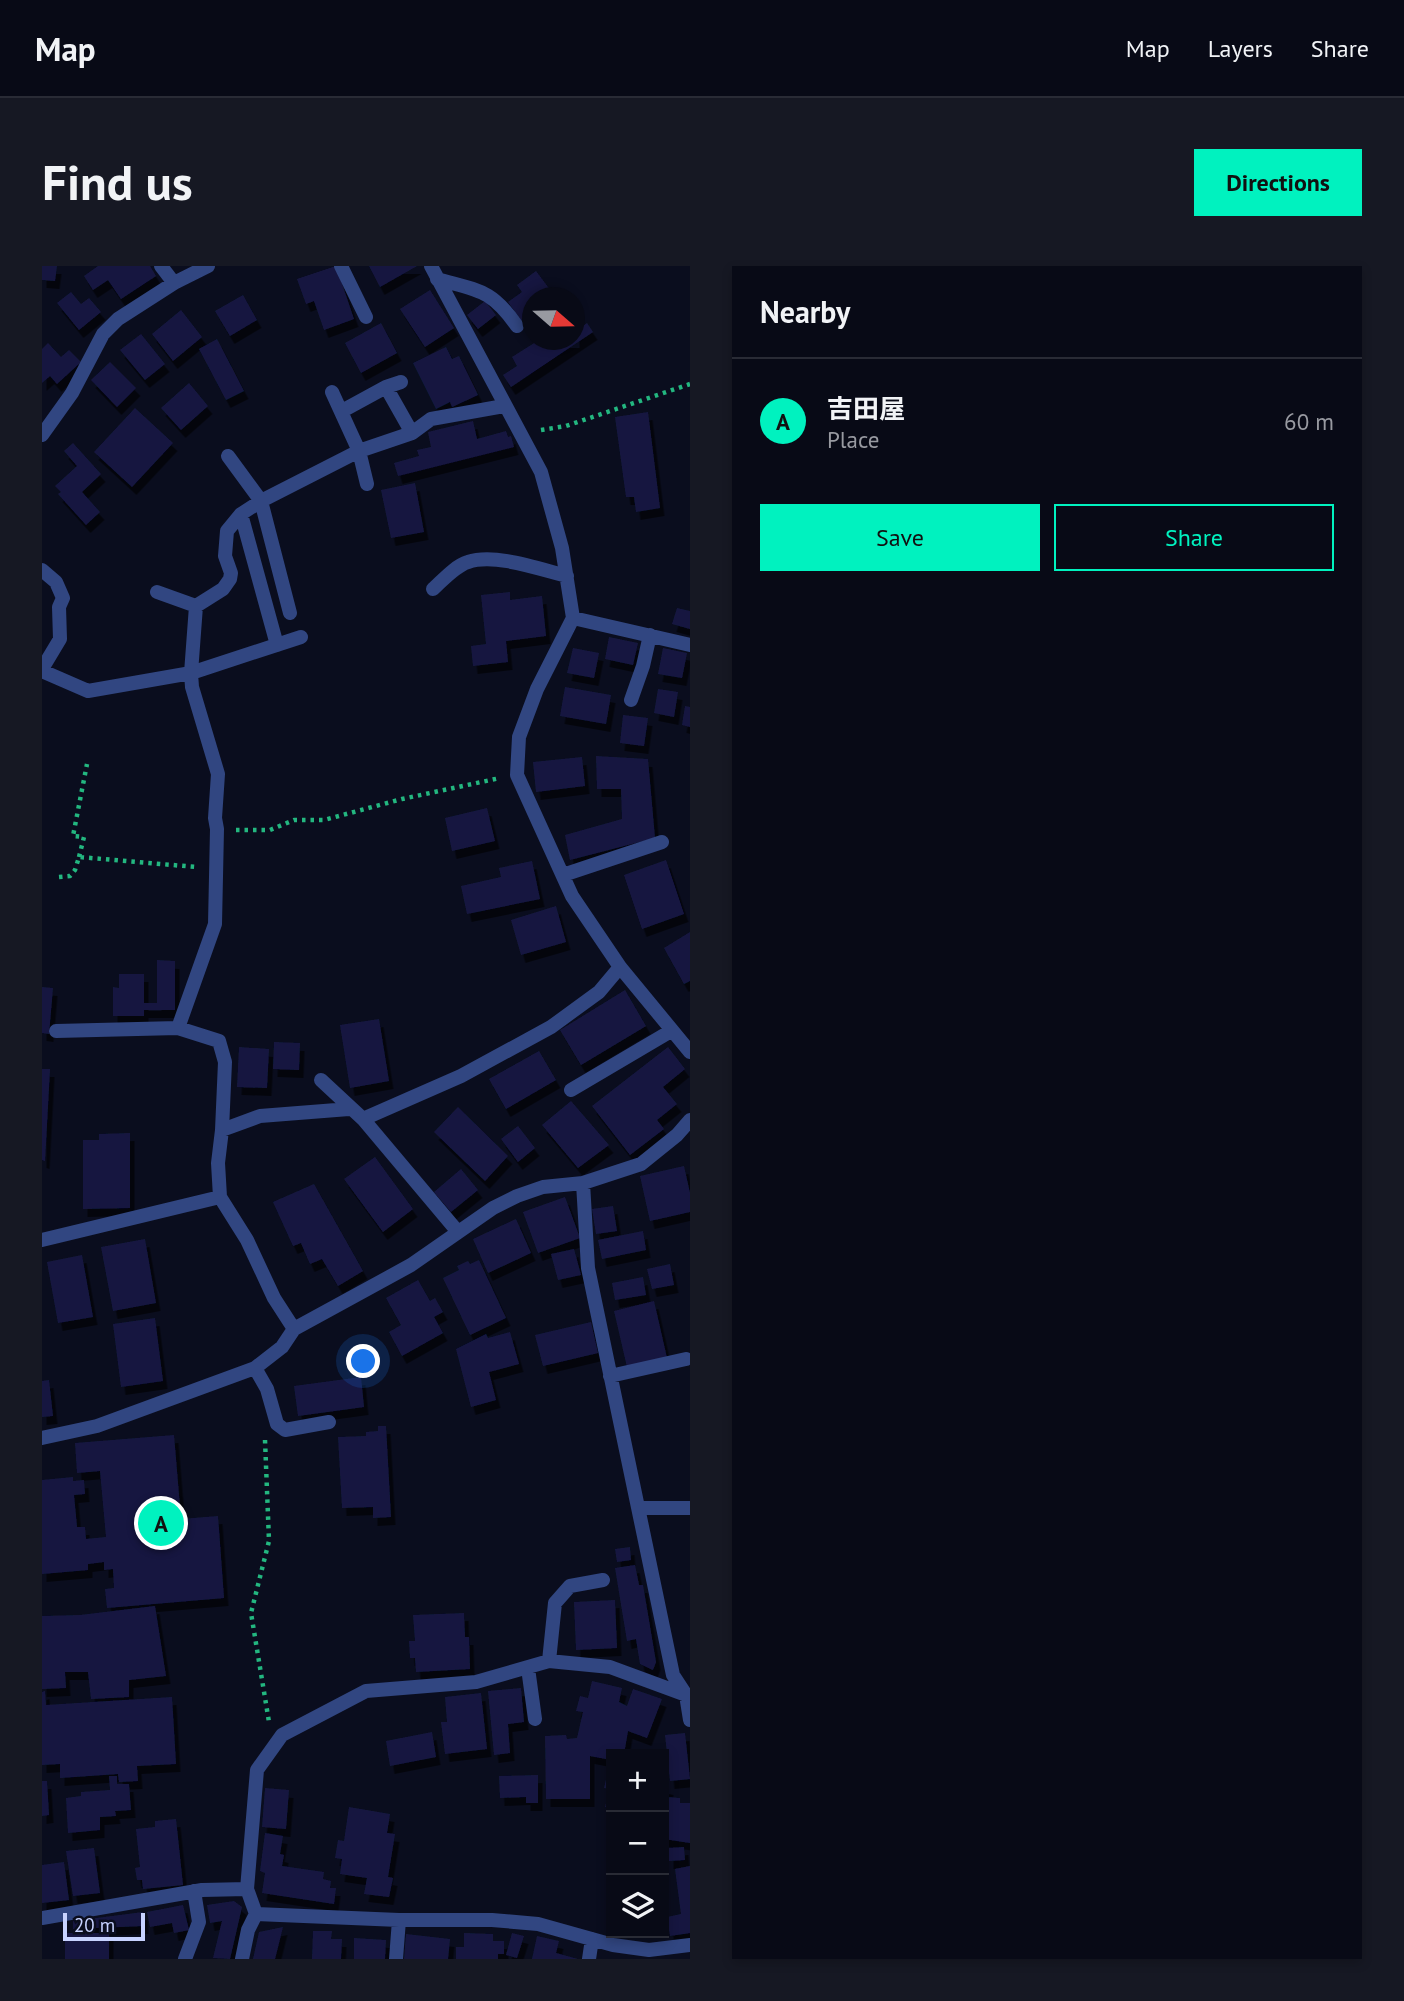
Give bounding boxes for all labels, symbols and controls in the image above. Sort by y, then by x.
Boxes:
text: Map [35,27,96,70]
text: Map [1126,33,1170,64]
text: Layers [1208,33,1273,64]
text: Share [1311,33,1369,64]
button: Directions [1194,149,1362,216]
text: Find us [42,150,193,214]
north arrow [522,287,585,350]
text: Nearby [760,292,850,331]
text: 吉田屋 [827,392,905,425]
text: A [776,407,790,436]
text: 60 m [1284,407,1334,436]
text: Place [827,425,880,454]
button: Save [760,504,1040,571]
button: Share [1054,504,1334,571]
your location [346,1344,380,1378]
pin: A [138,1497,184,1549]
map controls [606,1749,669,1938]
button: + [606,1749,669,1812]
button: − [606,1812,669,1875]
button: layers [606,1875,669,1938]
scale bar [63,1910,145,1942]
text: 20 m [74,1913,115,1937]

